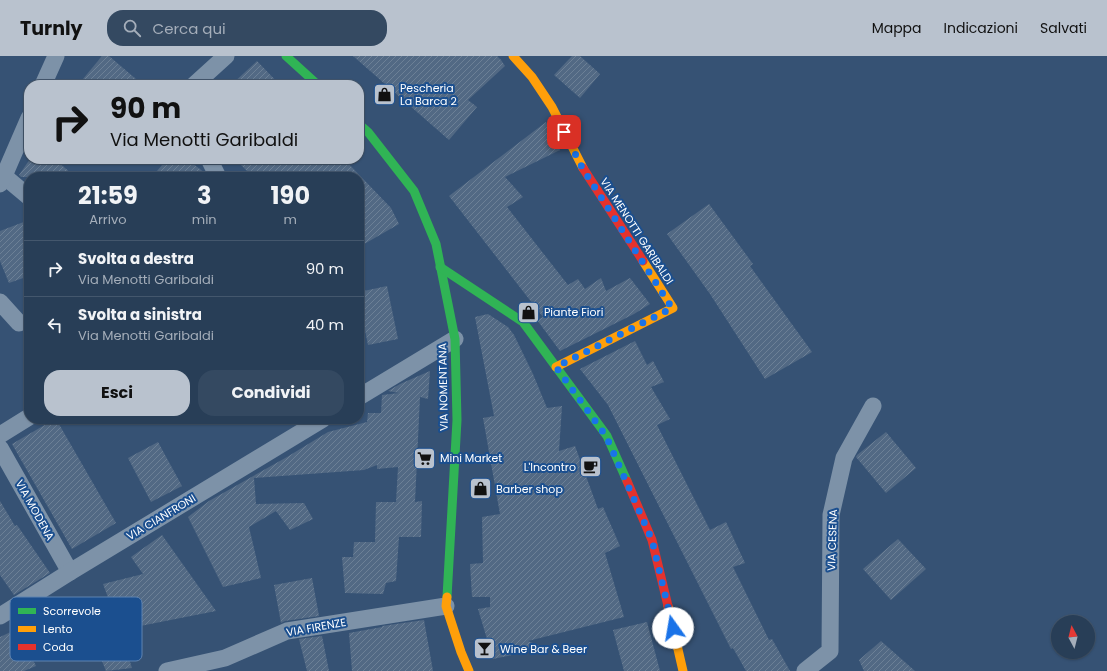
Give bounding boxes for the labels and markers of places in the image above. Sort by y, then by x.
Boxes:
place label: Pescheria La Barca 2 [400,80,457,109]
shop icon: Pescheria La Barca 2 [371,81,397,107]
pin [547,115,581,149]
shop icon: Piante Fiori [516,299,542,325]
place label: Piante Fiori [544,304,604,320]
supermarket icon: Mini Market [411,445,437,471]
place label: Mini Market [440,450,502,466]
cafe icon: L'Incontro [578,454,604,480]
place label: L'Incontro [524,459,576,475]
shop icon: Barber shop [468,476,494,502]
place label: Barber shop [496,481,563,497]
bar icon: Wine Bar & Beer [472,636,498,662]
place label: Wine Bar & Beer [500,641,587,657]

